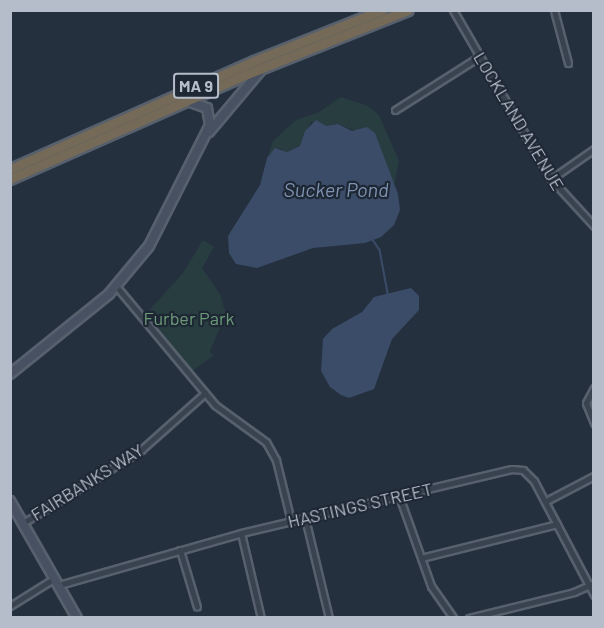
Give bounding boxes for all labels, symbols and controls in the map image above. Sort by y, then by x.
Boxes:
street label: LOCKLAND AVENUE [469,48,569,194]
road number: MA 9 [172,73,220,99]
water label: Sucker Pond [283,177,389,201]
park label: Furber Park [144,307,234,329]
street label: FAIRBANKS WAY [27,439,147,525]
street label: HASTINGS STREET [285,478,435,532]

